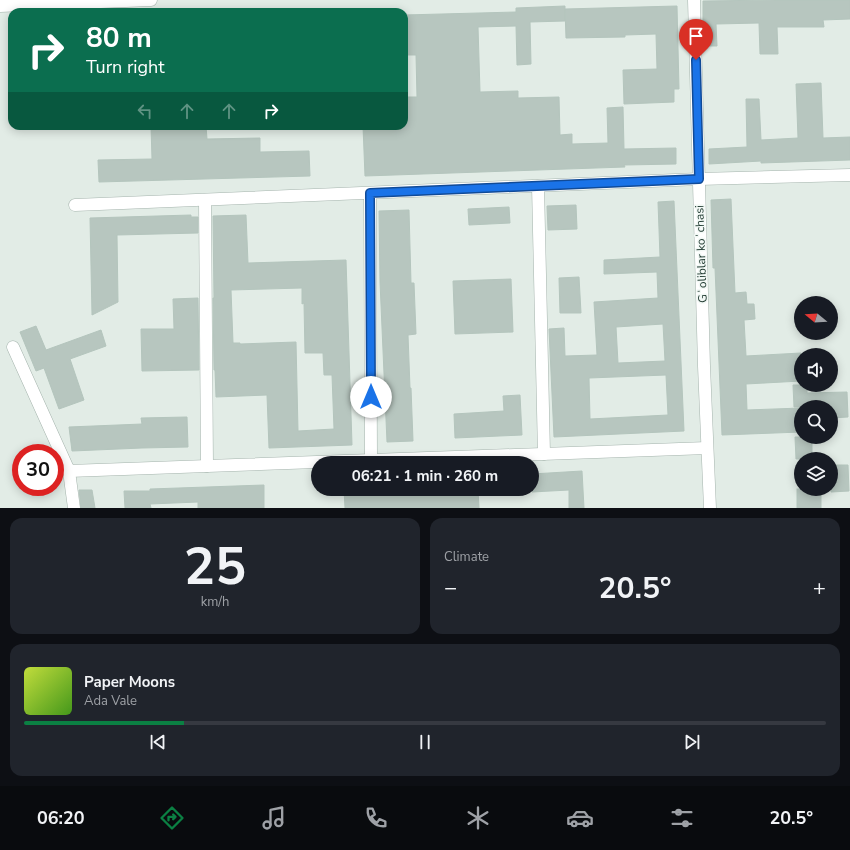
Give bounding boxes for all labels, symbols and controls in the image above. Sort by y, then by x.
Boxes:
text: 80 m [86,19,152,57]
pin [679,19,713,60]
icon: right [20,24,72,76]
icon: arrive [685,25,707,47]
text: Turn right [86,55,165,79]
icon: left [134,100,156,122]
icon: ahead [176,100,198,122]
icon: ahead [218,100,240,122]
icon: right [260,100,282,122]
street label: Gʻoliblar koʻchasi [691,205,711,303]
north arrow [794,296,838,340]
map controls [794,296,838,496]
button: sound [794,348,838,392]
position arrow [350,376,392,418]
button: search [794,400,838,444]
speed limit sign: 30 [12,444,64,496]
button: layers [794,452,838,496]
text: 06:21 · 1 min · 260 m [352,466,498,486]
text: 25 [184,531,246,602]
text: Climate [444,548,489,566]
text: 20.5° [599,568,671,609]
text: − [444,573,457,603]
text: + [813,573,826,603]
text: km/h [201,593,229,611]
text: Paper Moons [84,672,175,692]
text: Ada Vale [84,692,137,710]
icon: previous [147,731,169,753]
icon: pause [414,731,436,753]
icon: next [681,731,703,753]
icon: directions [158,804,186,832]
icon: music [260,804,288,832]
icon: phone [362,804,390,832]
icon: climate [464,804,492,832]
icon: car [566,804,594,832]
icon: filters [668,804,696,832]
text: 06:20 [37,806,85,830]
text: 20.5° [769,806,813,830]

